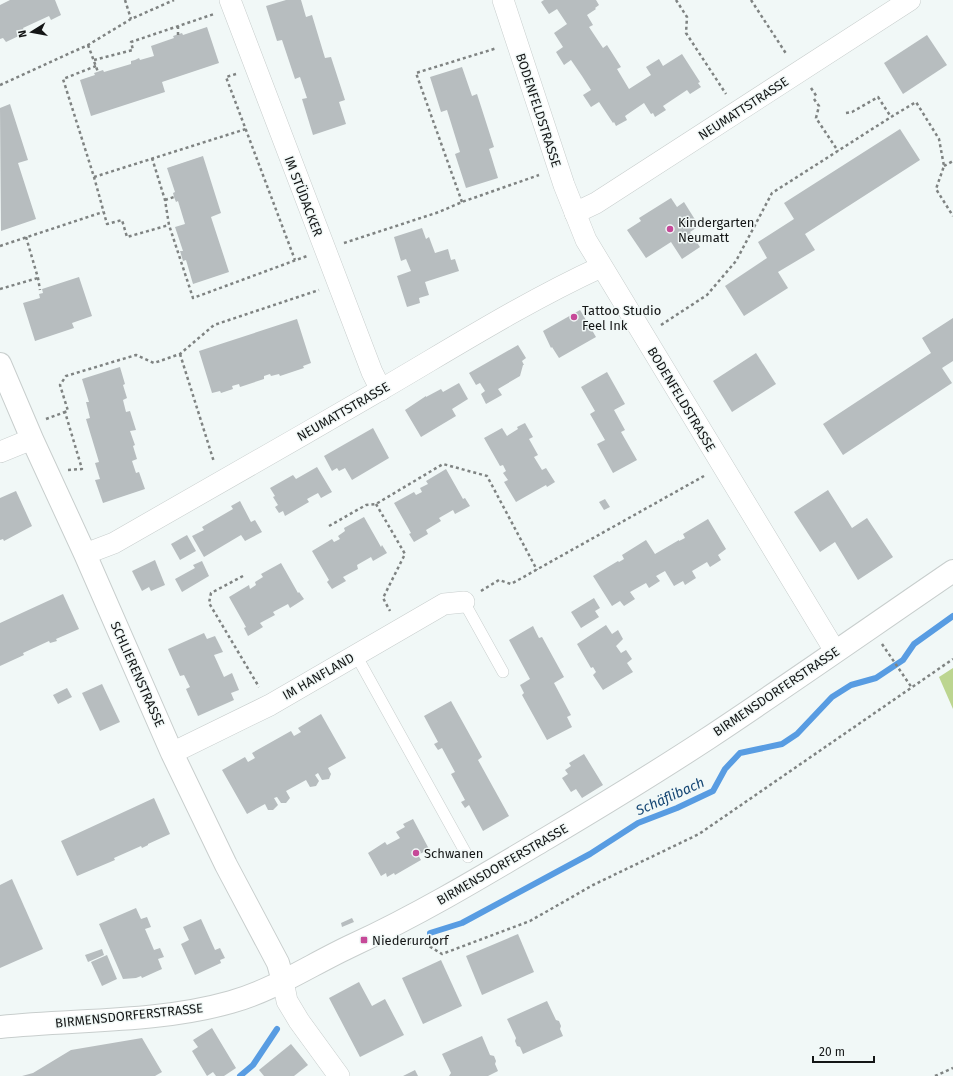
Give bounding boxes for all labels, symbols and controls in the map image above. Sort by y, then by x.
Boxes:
north arrow [12,12,52,52]
text: N [16,29,30,39]
street label: BODENFELDSTRASSE [513,51,564,169]
street label: NEUMATTSTRASSE [695,74,791,143]
street label: IM STÜDACKER [281,154,327,239]
place label: Kindergarten Neumatt [678,215,754,245]
marker: Kindergarten Neumatt [665,224,675,234]
place label: Tattoo Studio Feel Ink [582,303,661,333]
marker: Tattoo Studio Feel Ink [569,312,579,322]
street label: BODENFELDSTRASSE [644,344,719,454]
street label: NEUMATTSTRASSE [294,379,392,444]
street label: SCHLIERENSTRASSE [108,619,168,729]
street label: BIRMENSDORFERSTRASSE [710,644,842,739]
street label: IM HANFLAND [280,650,357,703]
water label: Schäflibach [632,774,707,820]
street label: BIRMENSDORFERSTRASSE [434,821,570,908]
place label: Schwanen [424,846,483,861]
marker: Schwanen [411,848,421,858]
place label: Niederurdorf [372,933,450,948]
marker: Niederurdorf [359,935,369,945]
street label: BIRMENSDORFERSTRASSE [54,1000,204,1031]
scale bar [813,1038,874,1064]
text: 20 m [819,1045,845,1059]

